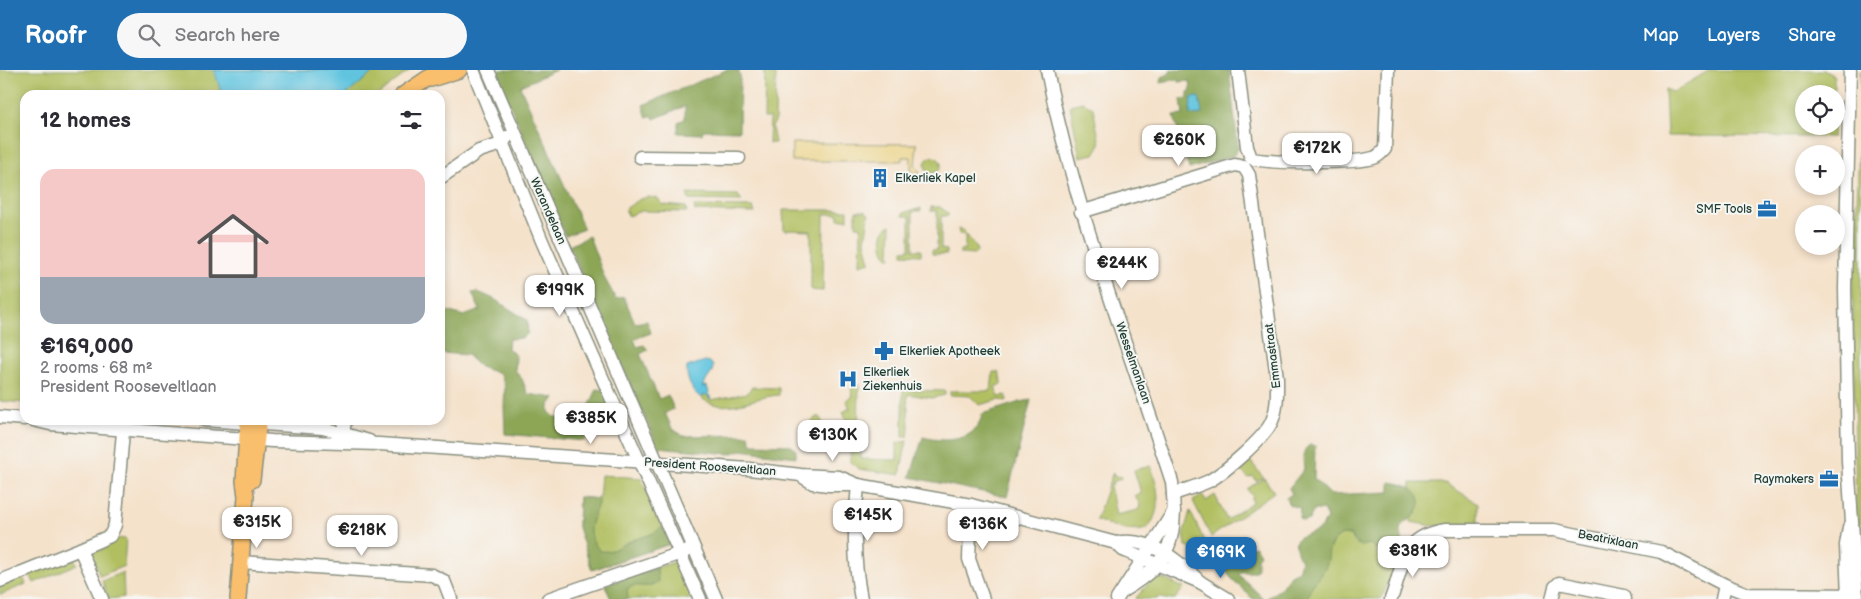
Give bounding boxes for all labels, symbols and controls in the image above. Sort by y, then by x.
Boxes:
search box [117,13,467,58]
text: Roofr [25,21,87,50]
icon: search [135,21,163,49]
text: Search here [175,24,280,47]
text: Map [1643,25,1679,46]
text: Layers [1707,25,1760,46]
text: Share [1788,25,1836,46]
map controls [1795,85,1845,255]
button: locate [1795,85,1845,135]
icon: filters [397,106,425,134]
text: 12 homes [40,108,131,133]
pin: €260K [1144,124,1214,167]
text: €260K [1153,131,1205,150]
pin: €172K [1282,132,1352,175]
text: €172K [1293,139,1341,158]
button: + [1795,145,1845,195]
building icon: Elkerliek Kapel [869,167,891,189]
place label: Elkerliek Kapel [895,171,976,186]
street label: Warandelaan [527,175,570,247]
office icon: SMF Tools [1756,198,1778,220]
icon: home [188,201,278,291]
place label: SMF Tools [1696,202,1752,217]
button: − [1795,205,1845,255]
pin: €244K [1087,248,1157,290]
text: €244K [1097,254,1147,273]
pin: €199K [525,274,595,317]
text: €199K [536,281,584,300]
street label: Wesselmanlaan [1112,320,1154,406]
street label: Emmastraat [1262,322,1284,389]
text: €169,000 [40,334,134,359]
pharmacy icon: Elkerliek Apotheek [873,340,895,362]
place label: Elkerliek Apotheek [899,344,1000,359]
text: 2 rooms · 68 m² [40,359,153,378]
place label: Elkerliek Ziekenhuis [862,365,922,394]
hospital icon: Elkerliek Ziekenhuis [837,368,859,390]
text: President Rooseveltlaan [40,378,217,397]
pin: €385K [556,402,626,445]
text: €385K [565,409,617,428]
pin: €130K [798,420,868,462]
text: €130K [809,426,858,445]
street label: President Rooseveltlaan [643,455,777,479]
office icon: Raymakers [1818,468,1840,490]
place label: Raymakers [1753,472,1814,487]
pin: €145K [833,500,903,542]
pin: €315K [222,506,292,549]
text: €145K [844,506,892,525]
pin: €136K [948,508,1018,551]
text: €315K [233,513,281,532]
pin: €218K [327,514,397,557]
text: €136K [959,515,1007,534]
text: €218K [338,521,386,540]
street label: Beatrixlaan [1576,527,1640,553]
pin: €169K [1186,536,1256,579]
pin: €381K [1378,536,1448,578]
text: €381K [1389,542,1437,561]
text: €169K [1197,543,1245,562]

